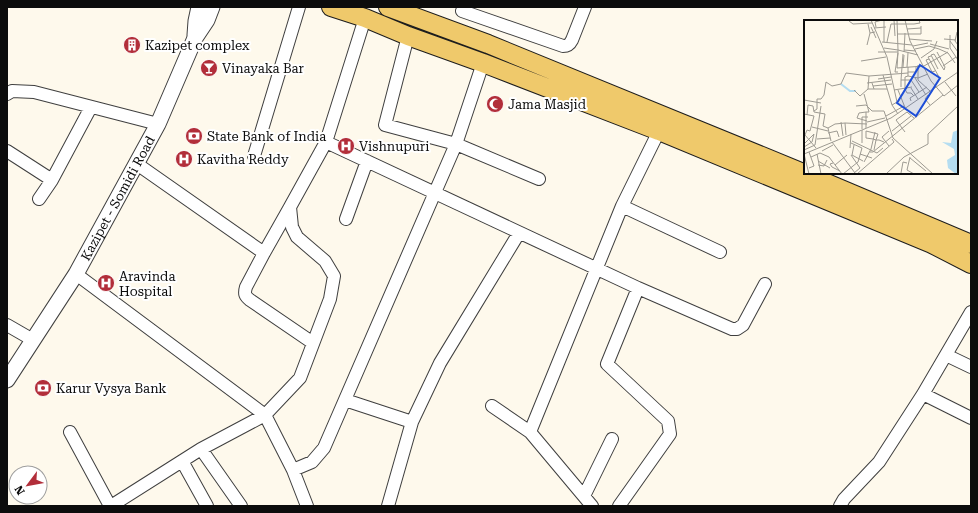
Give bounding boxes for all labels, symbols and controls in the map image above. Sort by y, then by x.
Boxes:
inset map [804,20,958,174]
building icon: Kazipet complex [122,35,142,55]
place label: Kazipet complex [145,38,250,53]
bar icon: Vinayaka Bar [199,58,219,78]
place label: Vinayaka Bar [222,61,305,76]
mosque icon: Jama Masjid [485,94,505,114]
place label: Jama Masjid [508,97,587,112]
bank icon: State Bank of India [184,126,204,146]
place label: State Bank of India [207,129,326,144]
street label: Kazipet - Somidi Road [77,133,158,263]
hospital icon: Vishnupuri [336,136,356,156]
place label: Vishnupuri [359,139,429,154]
hospital icon: Kavitha Reddy [174,149,194,169]
place label: Kavitha Reddy [197,152,289,167]
place label: Aravinda Hospital [119,269,175,299]
hospital icon: Aravinda Hospital [96,273,116,293]
bank icon: Karur Vysya Bank [33,378,53,398]
place label: Karur Vysya Bank [56,381,167,396]
north arrow [8,465,48,505]
text: N [12,483,28,497]

